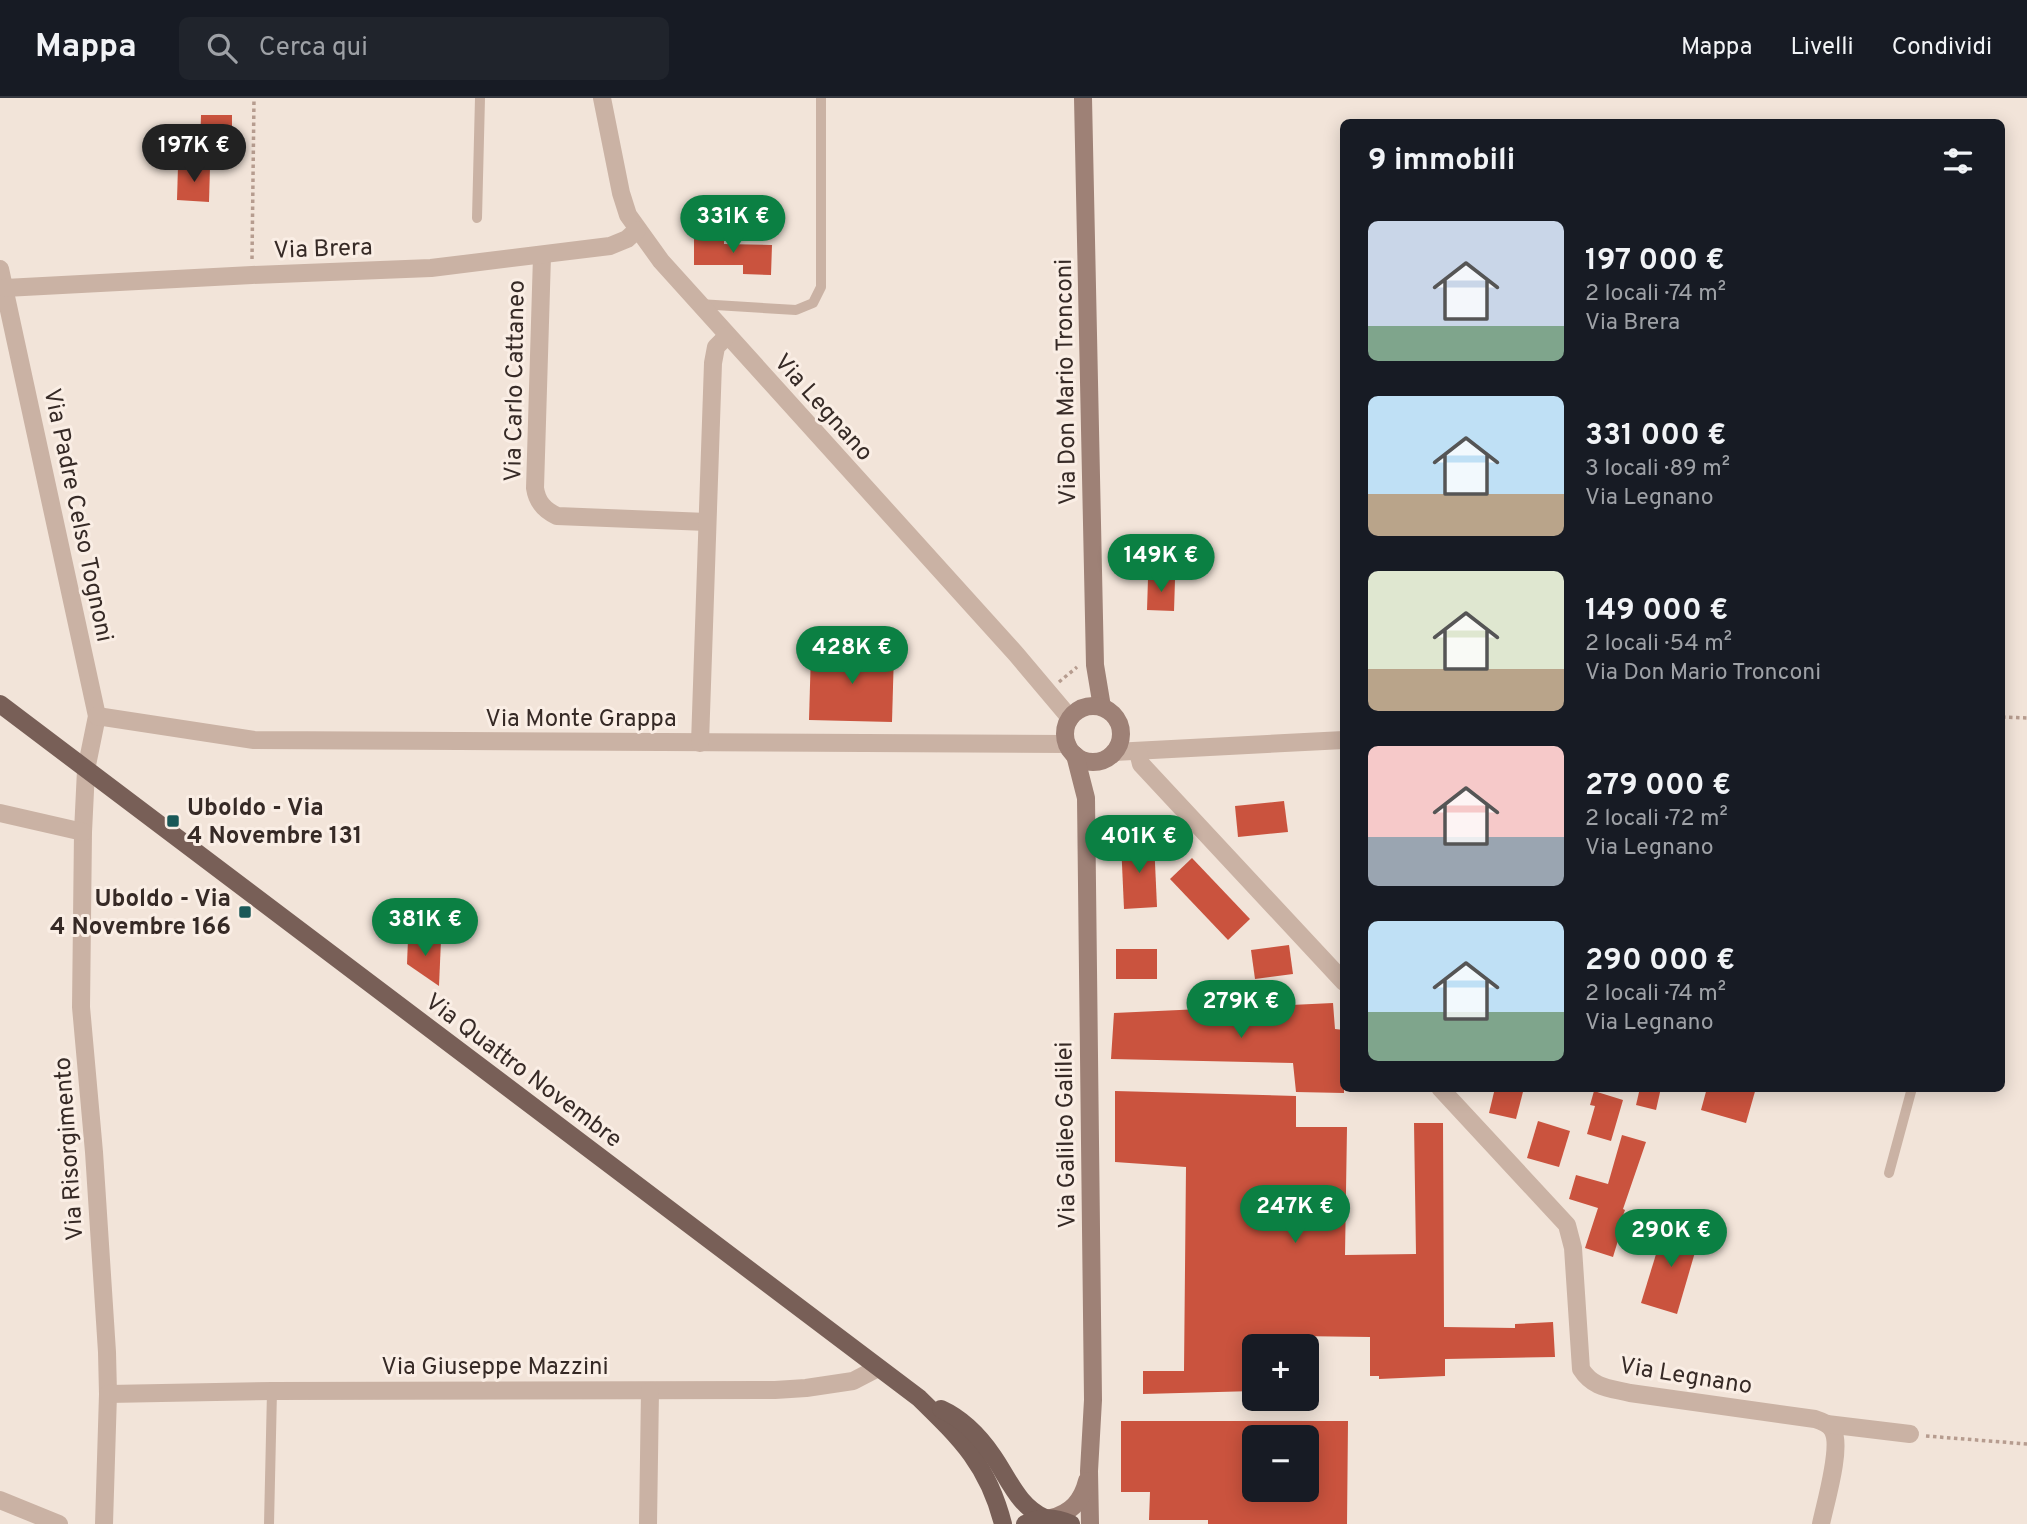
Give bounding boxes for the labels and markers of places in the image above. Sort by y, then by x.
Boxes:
pin: 197K € [137,125,251,184]
pin: 331K € [676,195,790,255]
pin: 149K € [1104,534,1218,594]
pin: 428K € [795,626,909,686]
place label: Uboldo - Via 4 Novembre 131 [187,794,362,852]
marker: Uboldo - Via 4 Novembre 131 [165,813,181,829]
pin: 401K € [1082,816,1196,875]
place label: Uboldo - Via 4 Novembre 166 [50,885,231,943]
pin: 381K € [368,898,482,958]
marker: Uboldo - Via 4 Novembre 166 [237,904,253,920]
pin: 279K € [1184,981,1298,1040]
pin: 247K € [1238,1186,1352,1245]
pin: 290K € [1614,1210,1728,1269]

